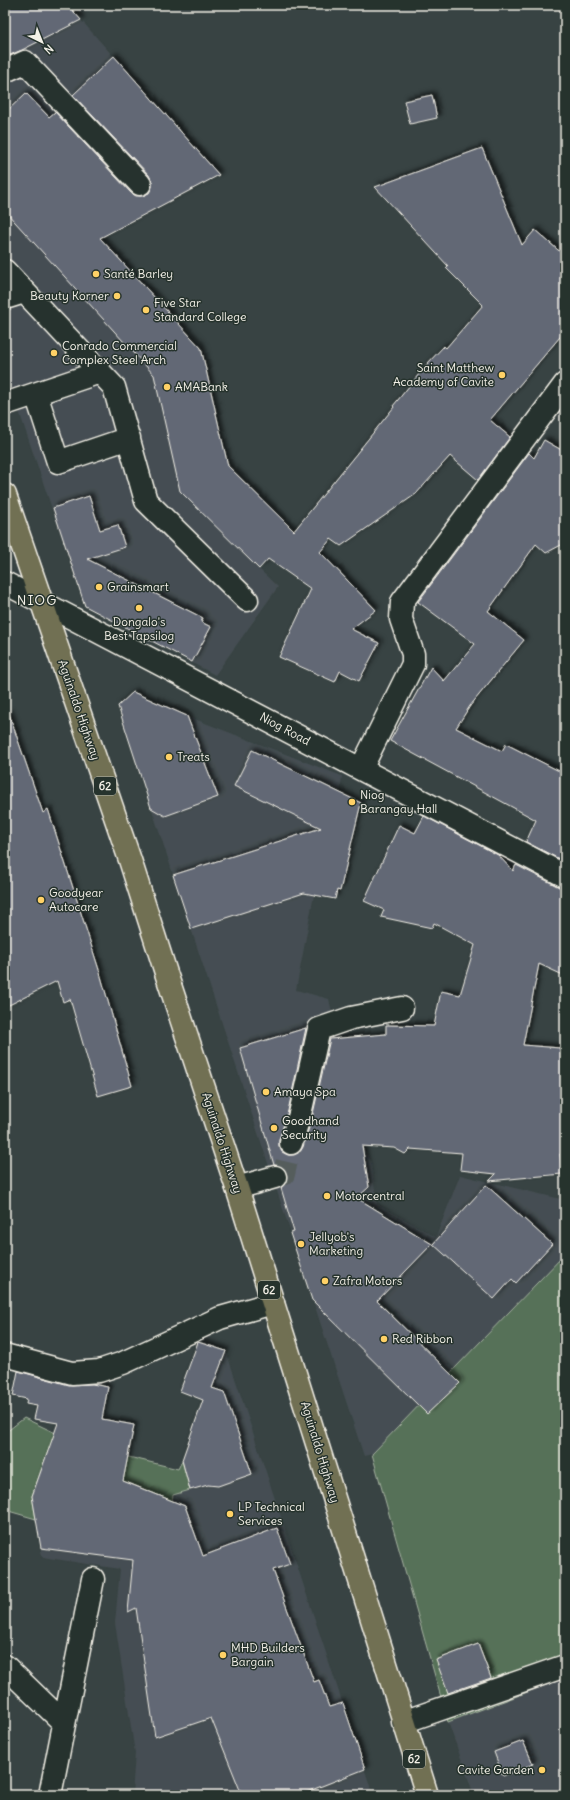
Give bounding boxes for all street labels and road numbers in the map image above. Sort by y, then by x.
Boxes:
street label: Aguinaldo Highway [55,658,104,762]
street label: Niog Road [257,709,313,748]
road number: 62 [94,777,116,795]
street label: Aguinaldo Highway [199,1091,246,1195]
road number: 62 [258,1281,280,1299]
street label: Aguinaldo Highway [298,1399,343,1504]
road number: 62 [403,1750,425,1768]

